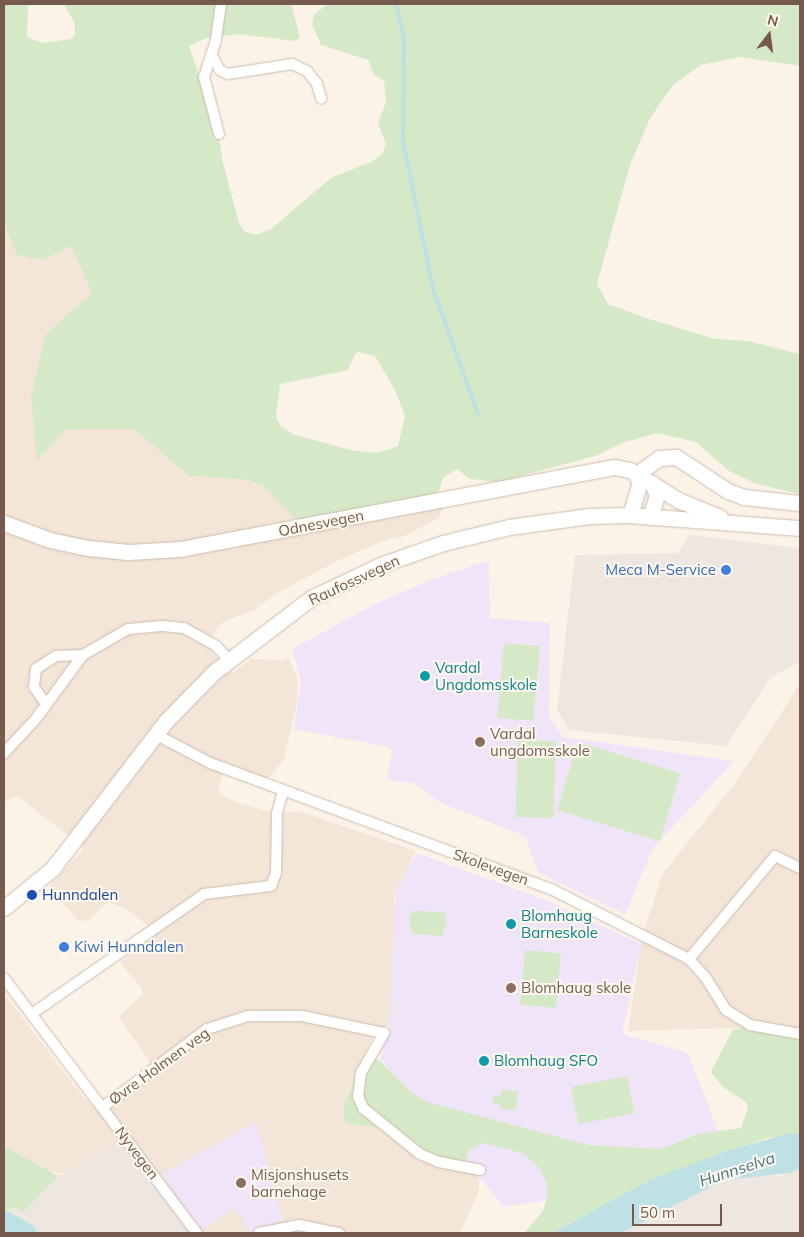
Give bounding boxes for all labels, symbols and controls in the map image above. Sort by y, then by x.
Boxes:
north arrow [744,10,794,60]
text: N [765,10,780,31]
street label: Odnesvegen [277,506,365,540]
street label: Raufossvegen [306,551,402,609]
place label: Meca M-Service [605,561,716,579]
marker: Meca M-Service [720,564,732,576]
place label: Vardal Ungdomsskole [435,658,537,693]
marker: Vardal Ungdomsskole [419,670,431,682]
place label: Vardal ungdomsskole [490,724,590,759]
marker: Vardal ungdomsskole [474,736,486,748]
street label: Skolevegen [451,845,531,889]
place label: Hunndalen [42,886,118,904]
marker: Hunndalen [26,889,38,901]
place label: Blomhaug Barneskole [521,906,598,941]
marker: Blomhaug Barneskole [505,918,517,930]
place label: Kiwi Hunndalen [74,938,184,956]
marker: Kiwi Hunndalen [58,941,70,953]
place label: Blomhaug skole [521,979,631,997]
marker: Blomhaug skole [505,982,517,994]
street label: Øvre Holmen veg [105,1024,213,1108]
place label: Blomhaug SFO [494,1052,598,1070]
marker: Blomhaug SFO [478,1055,490,1067]
street label: Nyvegen [111,1123,163,1183]
water label: Hunnselva [697,1148,777,1190]
place label: Misjonshusets barnehage [251,1165,349,1200]
marker: Misjonshusets barnehage [235,1177,247,1189]
scale bar [634,1194,724,1226]
text: 50 m [640,1203,675,1222]

